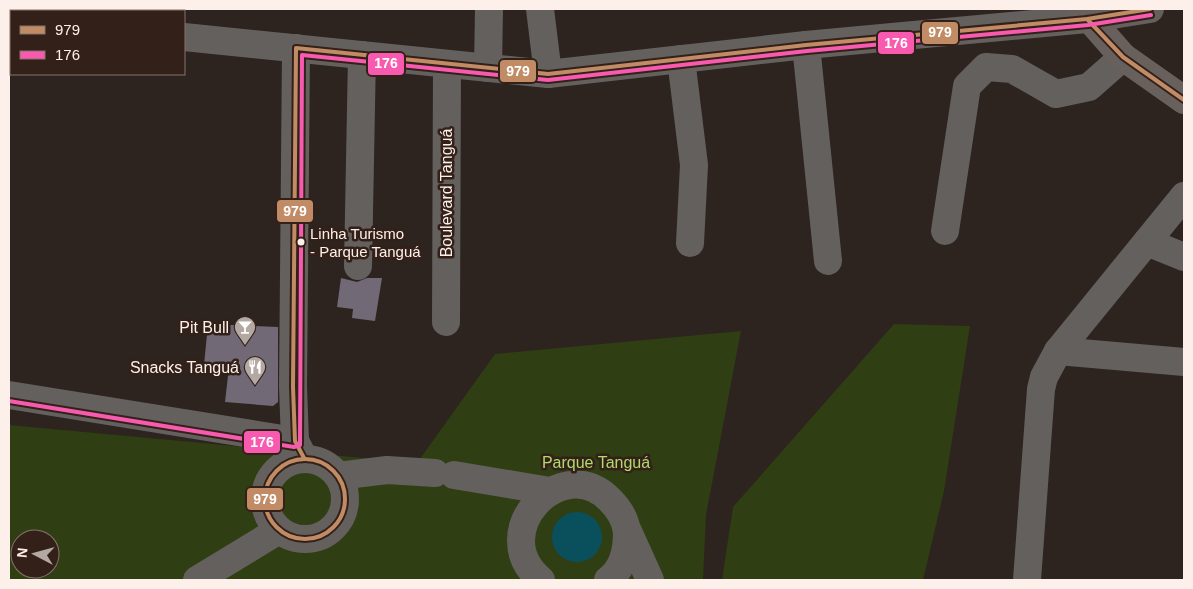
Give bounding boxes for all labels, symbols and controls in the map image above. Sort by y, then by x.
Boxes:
legend [10,10,185,75]
text: 979 [55,21,80,38]
line badge: 979 [921,21,959,45]
text: 979 [928,24,952,40]
line badge: 176 [877,31,915,55]
text: 176 [884,35,908,51]
text: 176 [55,46,80,63]
line badge: 176 [367,52,405,76]
text: 176 [374,55,398,71]
line badge: 979 [499,59,537,83]
text: 979 [506,63,530,79]
street label: Boulevard Tanguá [438,129,455,257]
line badge: 979 [276,199,314,223]
text: 979 [283,203,307,219]
place label: Linha Turismo - Parque Tanguá [310,225,421,260]
marker: Linha Turismo - Parque Tanguá [296,237,306,247]
bar icon: Pit Bull [233,315,257,346]
place label: Pit Bull [179,319,229,336]
restaurant icon: Snacks Tanguá [243,355,267,386]
place label: Snacks Tanguá [130,359,239,376]
line badge: 176 [243,430,281,454]
text: 176 [250,434,274,450]
park label: Parque Tanguá [542,454,650,471]
line badge: 979 [246,487,284,511]
text: 979 [253,491,277,507]
north arrow [10,529,60,579]
text: N [14,547,31,559]

